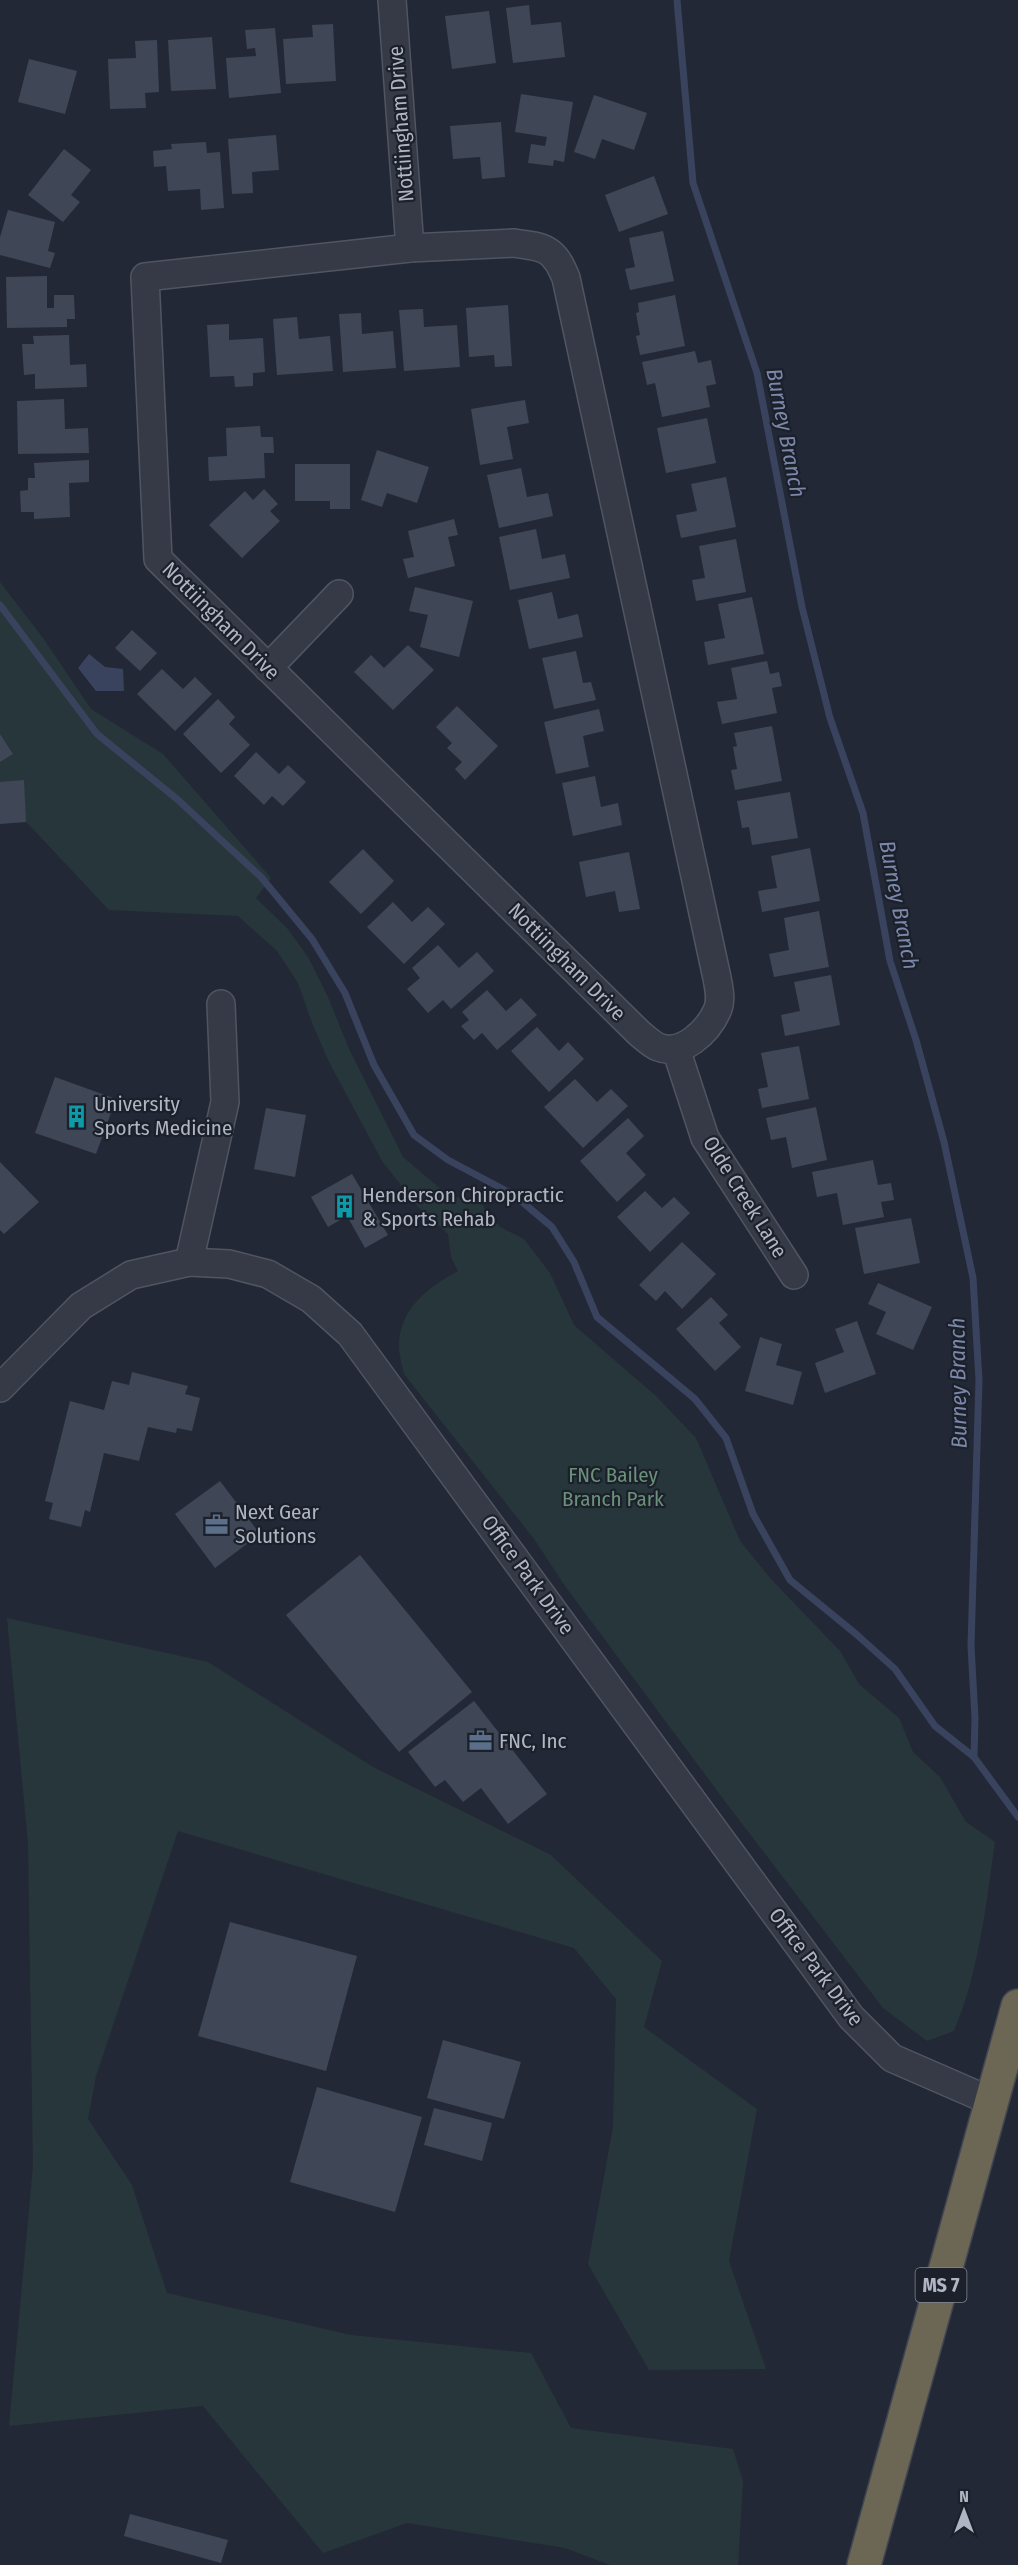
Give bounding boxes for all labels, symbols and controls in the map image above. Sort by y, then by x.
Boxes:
street label: Nottiingham Drive [383,45,419,203]
water label: Burney Branch [760,366,812,500]
street label: Nottiingham Drive [157,557,285,685]
water label: Burney Branch [873,838,925,972]
street label: Nottiingham Drive [503,898,631,1026]
place label: University Sports Medicine [94,1091,232,1141]
building icon: University Sports Medicine [63,1103,89,1129]
street label: Olde Creek Lane [697,1131,793,1263]
place label: Henderson Chiropractic & Sports Rehab [362,1182,564,1232]
building icon: Henderson Chiropractic & Sports Rehab [331,1194,357,1220]
water label: Burney Branch [943,1317,973,1449]
park label: FNC Bailey Branch Park [562,1462,664,1512]
place label: Next Gear Solutions [235,1499,319,1549]
street label: Office Park Drive [476,1510,580,1640]
office icon: Next Gear Solutions [204,1511,230,1537]
office icon: FNC, Inc [468,1728,494,1754]
place label: FNC, Inc [499,1728,567,1754]
street label: Office Park Drive [763,1903,869,2031]
road number: MS 7 [916,2268,966,2302]
north arrow [934,2481,994,2541]
text: N [959,2487,969,2506]

